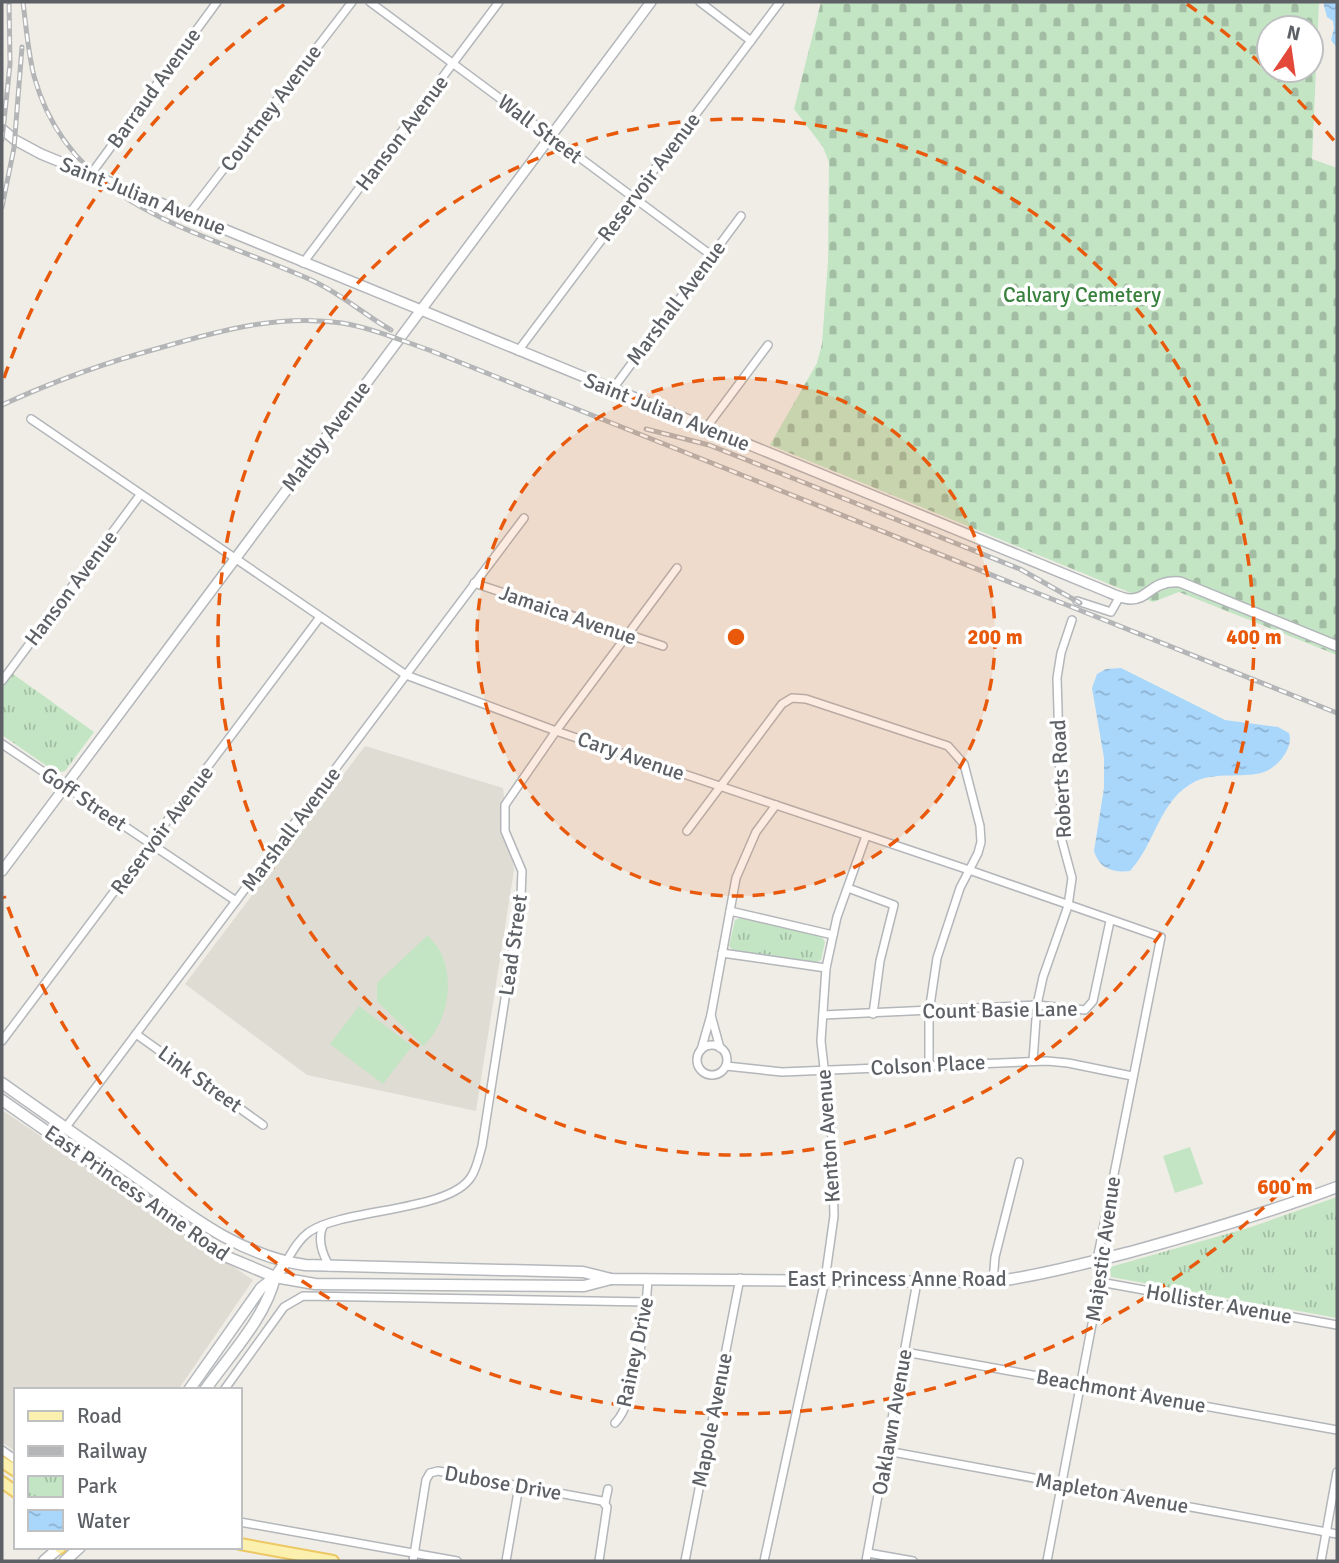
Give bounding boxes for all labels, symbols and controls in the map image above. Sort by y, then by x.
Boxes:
north arrow [1255,14,1325,84]
text: N [1284,20,1303,47]
street label: Barraud Avenue [102,23,206,153]
street label: Courtney Avenue [215,39,327,177]
street label: Hanson Avenue [350,70,454,196]
street label: Wall Street [493,89,587,169]
street label: Reservoir Avenue [592,107,706,247]
street label: Saint Julian Avenue [56,151,230,241]
street label: Marshall Avenue [621,236,731,370]
park label: Calvary Cemetery [1003,282,1161,308]
street label: Saint Julian Avenue [580,367,754,457]
street label: Maltby Avenue [276,375,376,497]
street label: Hanson Avenue [19,525,123,651]
street label: Jamaica Avenue [496,579,640,651]
text: 200 m [967,624,1023,650]
text: 400 m [1226,624,1282,650]
centre of rings [724,625,748,649]
street label: Roberts Road [1045,719,1077,839]
street label: Cary Avenue [574,726,688,786]
street label: Reservoir Avenue [105,760,219,900]
street label: Goff Street [36,761,132,837]
street label: Marshall Avenue [236,762,346,896]
street label: Lead Street [493,893,533,997]
street label: Count Basie Lane [922,996,1078,1024]
street label: Link Street [153,1040,247,1118]
street label: Colson Place [870,1049,986,1081]
street label: Kenton Avenue [810,1068,846,1204]
street label: East Princess Anne Road [40,1119,234,1267]
text: 600 m [1257,1174,1313,1200]
street label: Majestic Avenue [1080,1175,1126,1323]
street label: East Princess Anne Road [787,1266,1007,1292]
street label: Hollister Avenue [1144,1278,1294,1330]
street label: Rainey Drive [611,1295,659,1409]
street label: Oaklawn Avenue [866,1347,918,1497]
street label: Mapole Avenue [686,1351,738,1489]
street label: Beachmont Avenue [1034,1363,1208,1419]
legend [14,1388,242,1549]
text: Road [77,1403,122,1429]
text: Railway [77,1438,147,1464]
street label: Dubose Drive [442,1460,564,1506]
street label: Mapleton Avenue [1033,1467,1191,1519]
text: Park [77,1473,118,1499]
text: Water [77,1508,130,1534]

